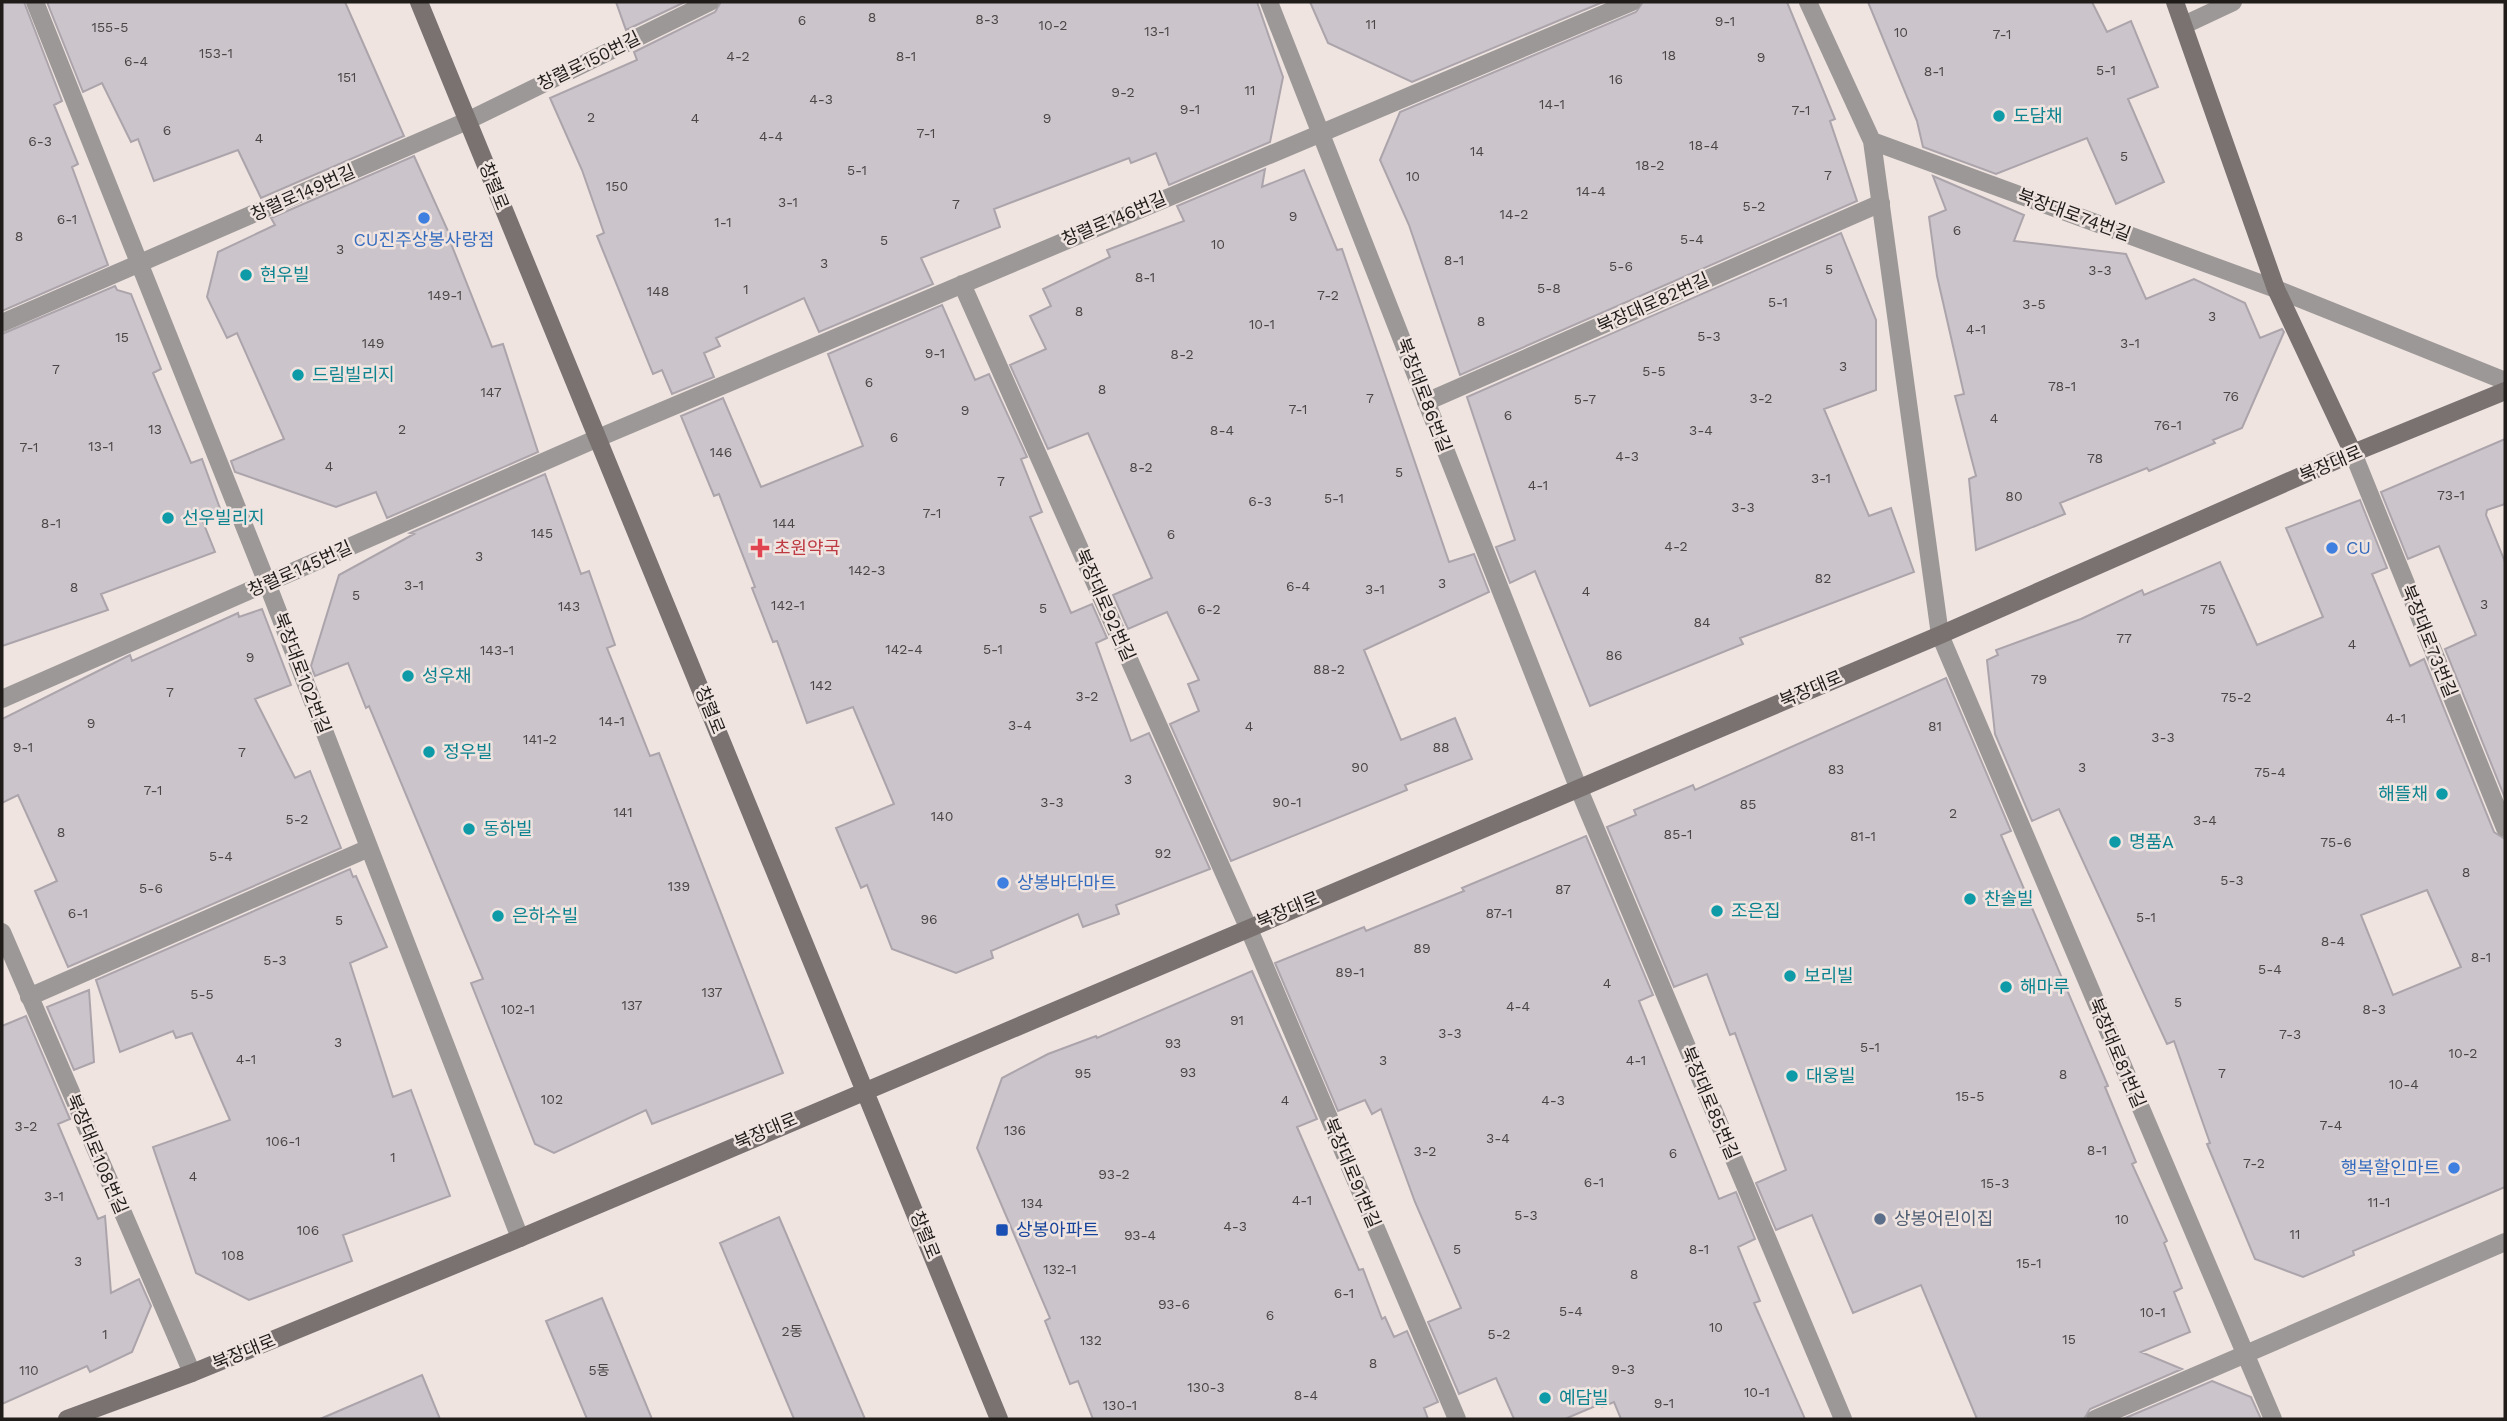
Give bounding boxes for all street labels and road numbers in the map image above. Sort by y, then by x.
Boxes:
street label: 창렬로150번길 [534,27,643,94]
street label: 창렬로 [475,159,514,213]
street label: 창렬로149번길 [247,160,358,225]
street label: 북장대로74번길 [2015,184,2134,245]
street label: 창렬로146번길 [1058,187,1169,250]
street label: 북장대로82번길 [1593,268,1712,337]
street label: 북장대로86번길 [1393,334,1456,455]
street label: 북장대로 [2296,441,2365,486]
street label: 창렬로145번길 [245,537,355,601]
street label: 북장대로92번길 [1071,545,1140,664]
street label: 북장대로73번길 [2397,581,2462,700]
street label: 북장대로102번길 [270,609,335,736]
street label: 북장대로 [1776,666,1845,711]
street label: 창렬로 [691,683,730,737]
street label: 북장대로 [1253,887,1322,932]
street label: 북장대로81번길 [2085,995,2150,1111]
street label: 북장대로85번길 [1677,1043,1744,1163]
street label: 북장대로108번길 [63,1090,132,1217]
street label: 북장대로 [731,1108,800,1153]
street label: 북장대로91번길 [1320,1115,1385,1231]
street label: 창렬로 [906,1208,945,1262]
street label: 북장대로 [209,1329,278,1374]

